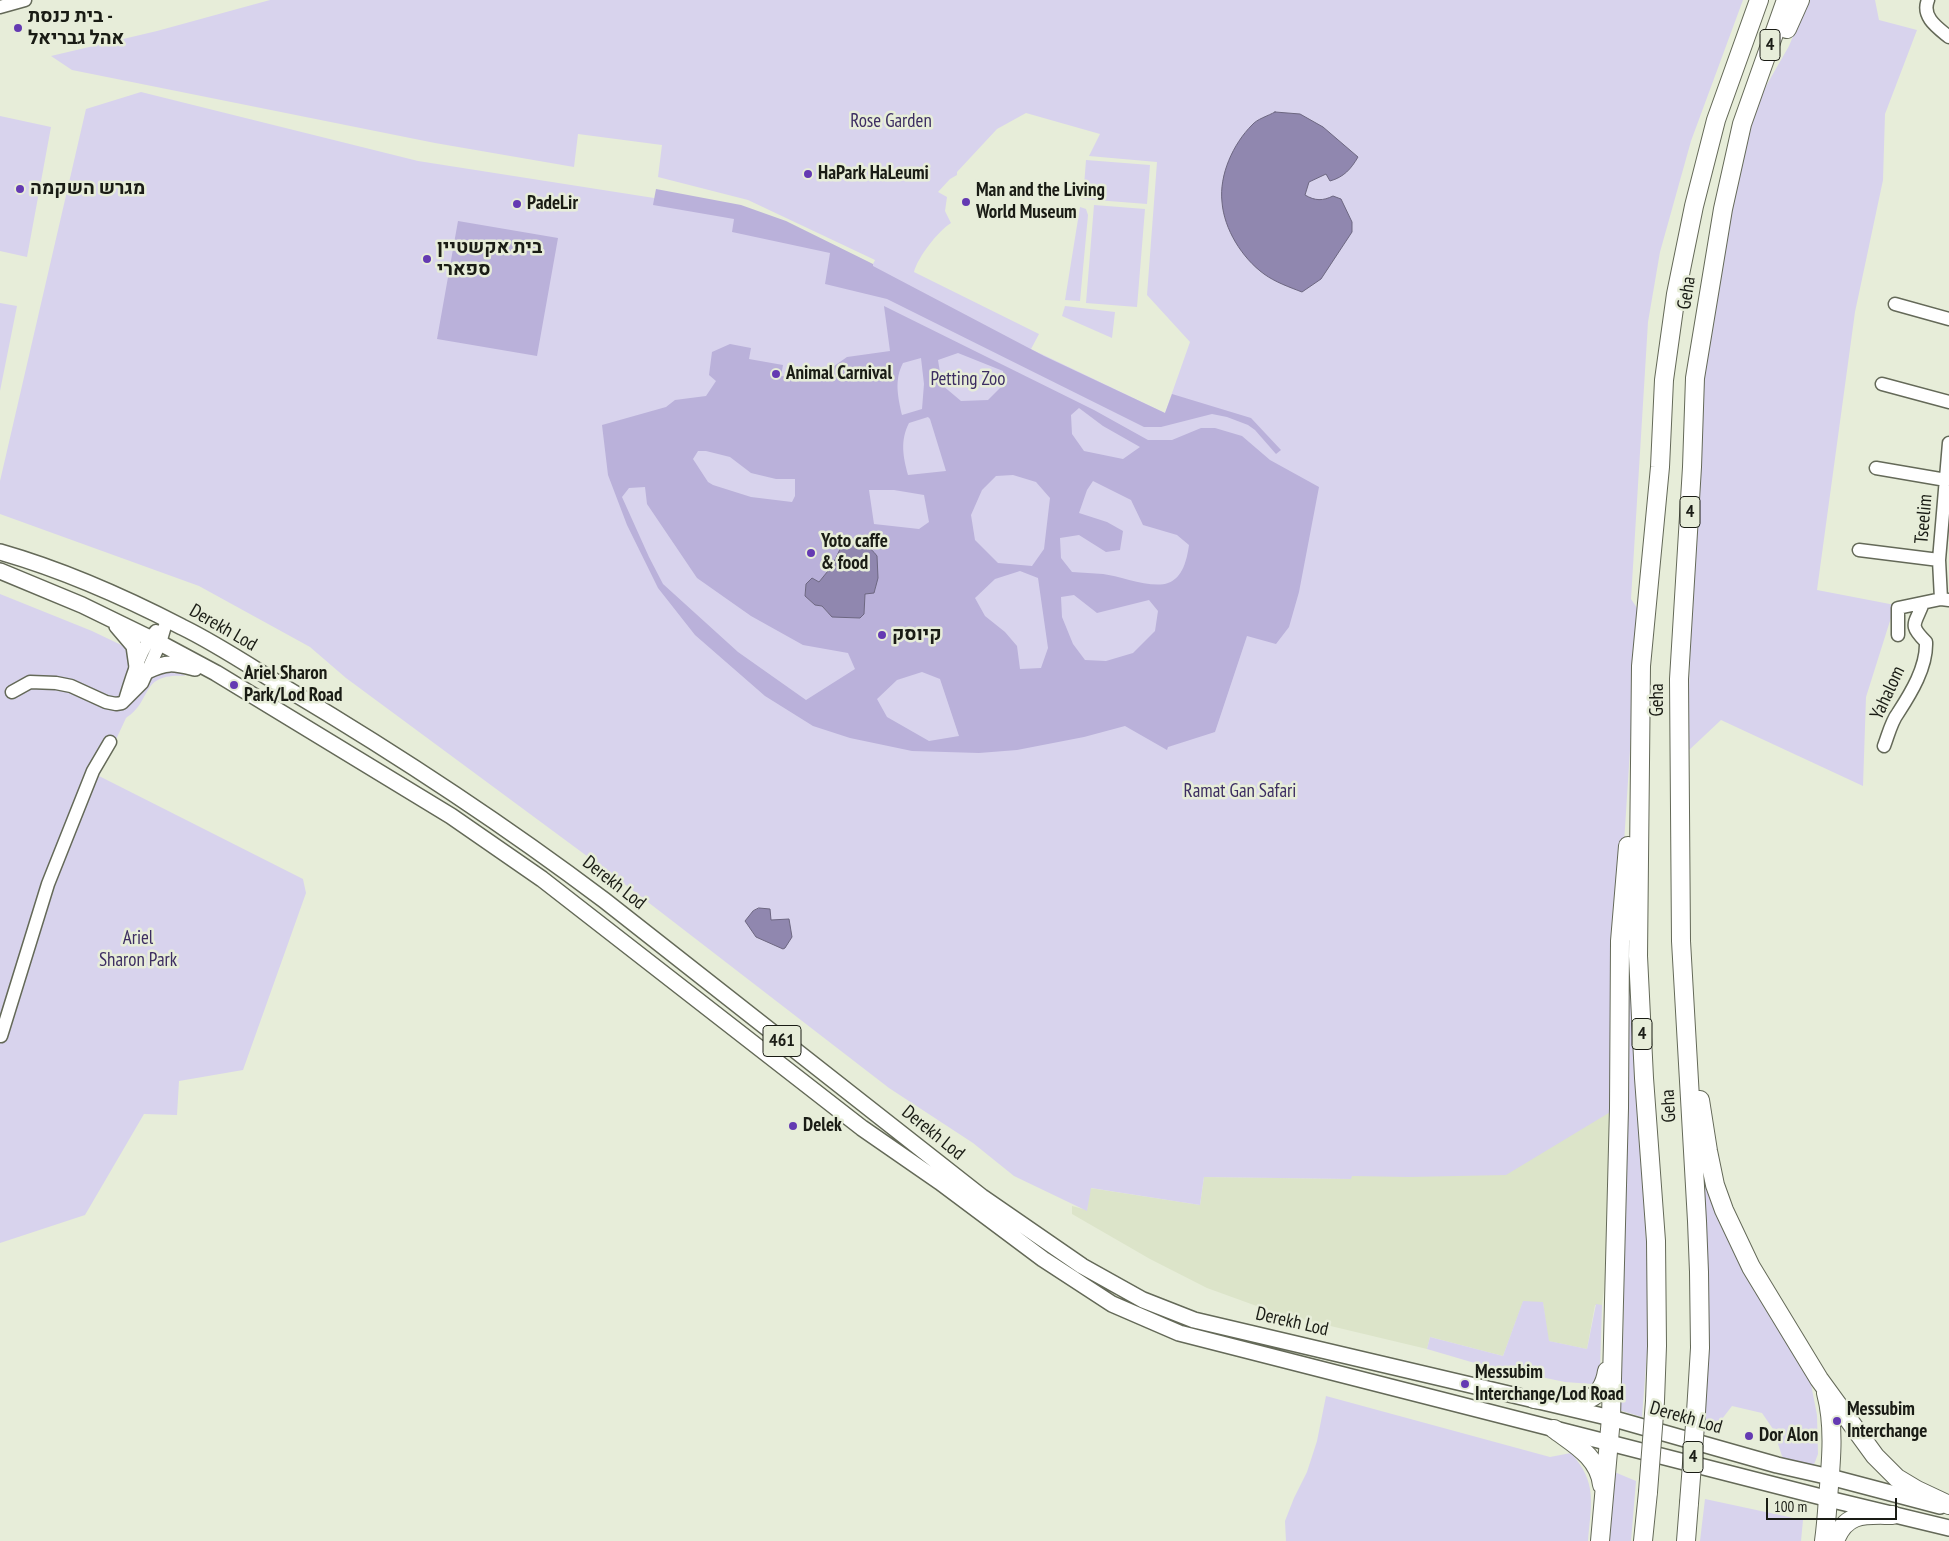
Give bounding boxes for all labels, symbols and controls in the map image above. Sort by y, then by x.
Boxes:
place label: בית כנסת - אהל גבריאל [28,6,124,50]
marker: בית כנסת - אהל גבריאל [12,22,24,34]
road number: 4 [1760,30,1780,60]
park label: Rose Garden [850,111,932,133]
place label: HaPark HaLeumi [818,163,929,185]
marker: HaPark HaLeumi [802,168,814,180]
place label: מגרש השקמה [30,178,145,200]
place label: Man and the Living World Museum [976,180,1105,224]
marker: מגרש השקמה [14,183,26,195]
place label: PadeLir [527,193,578,215]
marker: Man and the Living World Museum [960,196,972,208]
marker: PadeLir [511,198,523,210]
place label: בית אקשטיין ספארי [437,237,542,281]
marker: בית אקשטיין ספארי [421,253,433,265]
street label: Geha [1673,275,1701,311]
place label: Animal Carnival [786,363,892,385]
marker: Animal Carnival [770,368,782,380]
park label: Petting Zoo [930,369,1006,391]
street label: Tseelim [1910,493,1938,545]
road number: 4 [1680,497,1700,528]
place label: Yoto caffe & food [821,531,888,575]
marker: Yoto caffe & food [805,547,817,559]
street label: Derekh Lod [185,600,261,656]
place label: קיוסק [892,624,942,646]
marker: קיוסק [876,629,888,641]
place label: Ariel Sharon Park/Lod Road [244,663,342,707]
street label: Yahalom [1866,663,1910,723]
marker: Ariel Sharon Park/Lod Road [228,679,240,691]
street label: Geha [1647,683,1669,717]
park label: Ramat Gan Safari [1184,781,1296,803]
street label: Derekh Lod [578,851,650,915]
park label: Ariel Sharon Park [99,928,177,972]
road number: 4 [1632,1019,1652,1050]
road number: 461 [763,1026,801,1056]
street label: Geha [1657,1089,1681,1123]
street label: Derekh Lod [897,1101,969,1165]
place label: Delek [803,1115,842,1137]
marker: Delek [787,1120,799,1132]
street label: Derekh Lod [1253,1303,1331,1341]
place label: Messubim Interchange/Lod Road [1475,1362,1624,1406]
marker: Messubim Interchange/Lod Road [1459,1378,1471,1390]
street label: Derekh Lod [1647,1397,1725,1439]
place label: Messubim Interchange [1847,1399,1927,1443]
marker: Messubim Interchange [1831,1415,1843,1427]
place label: Dor Alon [1759,1425,1818,1447]
marker: Dor Alon [1743,1430,1755,1442]
road number: 4 [1683,1441,1703,1472]
scale bar [1769,1488,1900,1520]
text: 100 m [1774,1497,1807,1516]

